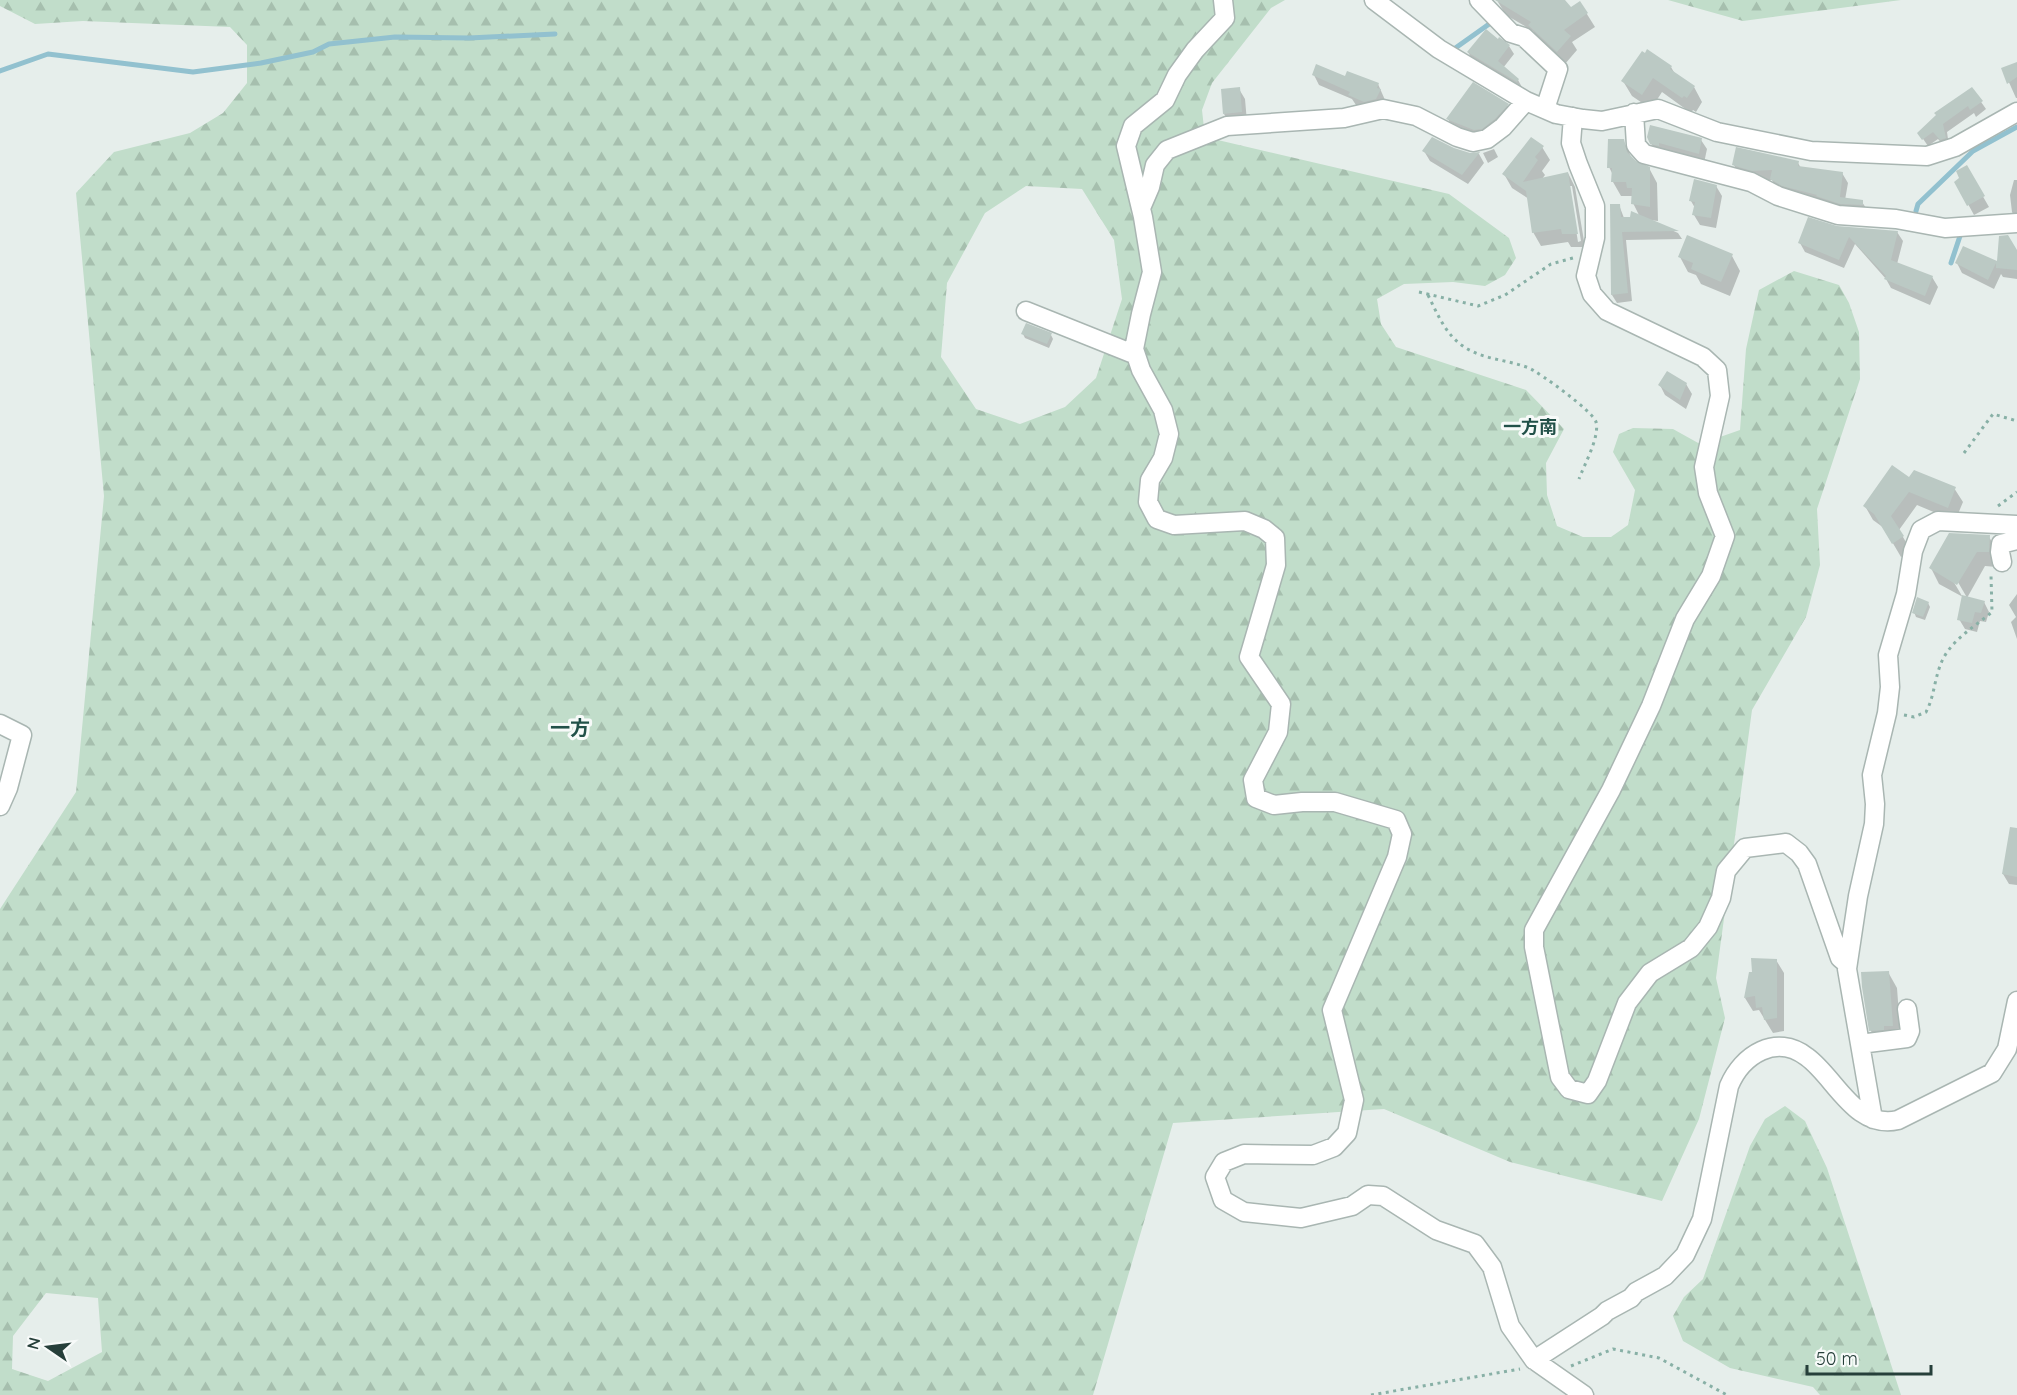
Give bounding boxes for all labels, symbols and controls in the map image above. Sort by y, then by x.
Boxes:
district label: 一方南 [1503,415,1557,438]
district label: 一方 [550,715,590,740]
north arrow [18,1317,78,1377]
text: N [22,1335,45,1351]
scale bar [1807,1338,1932,1376]
text: 50 m [1816,1347,1858,1370]

